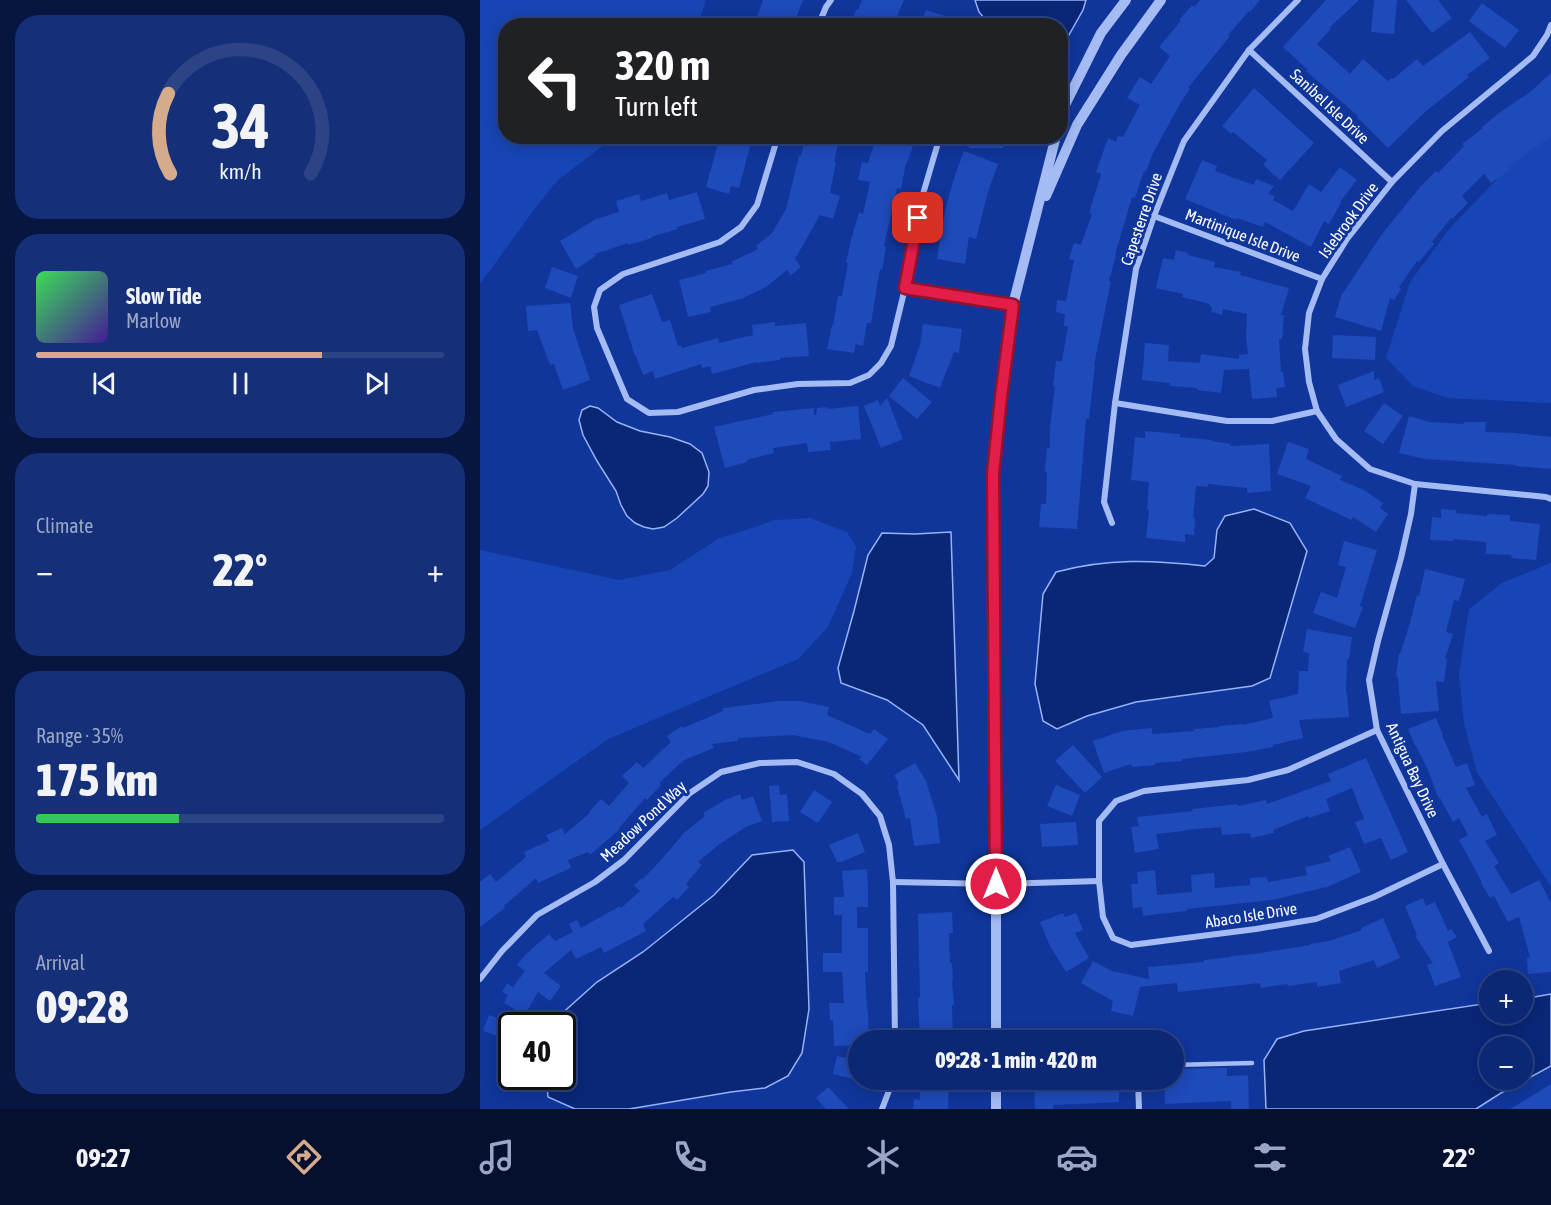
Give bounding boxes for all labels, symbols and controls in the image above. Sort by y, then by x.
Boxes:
text: 320 m [615,41,710,89]
icon: left [516,42,594,120]
street label: Sanibel Isle Drive [1287,65,1373,147]
text: 34 [211,90,269,161]
text: Turn left [615,91,698,122]
text: km/h [219,159,261,184]
street label: Capesterre Drive [1117,170,1166,268]
street label: Islebrook Drive [1315,179,1381,261]
pin [892,192,943,243]
icon: arrive [901,201,934,234]
street label: Martinique Isle Drive [1183,205,1303,266]
text: Slow Tide [126,283,202,309]
text: Marlow [126,309,181,332]
icon: previous [88,367,121,400]
icon: pause [224,367,257,400]
icon: next [360,367,393,400]
text: Climate [36,514,93,537]
text: 22° [213,544,267,596]
text: − [36,551,53,589]
text: + [427,551,444,589]
street label: Antigua Bay Drive [1382,720,1443,821]
text: Range · 35% [36,724,123,747]
text: 175 km [36,754,158,806]
street label: Meadow Pond Way [597,777,690,866]
position arrow [964,852,1028,916]
street label: Abaco Isle Drive [1204,899,1298,931]
text: Arrival [36,951,85,974]
map controls [1479,970,1533,1090]
button: + [1479,970,1533,1024]
text: 09:28 [36,981,129,1033]
speed limit sign: 40 [498,1012,576,1090]
button: − [1479,1036,1533,1090]
text: 09:28 · 1 min · 420 m [935,1047,1097,1073]
icon: directions [283,1136,325,1178]
icon: music [476,1136,518,1178]
icon: phone [669,1136,711,1178]
icon: climate [862,1136,904,1178]
icon: car [1056,1136,1098,1178]
icon: filters [1249,1136,1291,1178]
text: 09:27 [76,1142,131,1173]
text: 22° [1442,1142,1475,1173]

